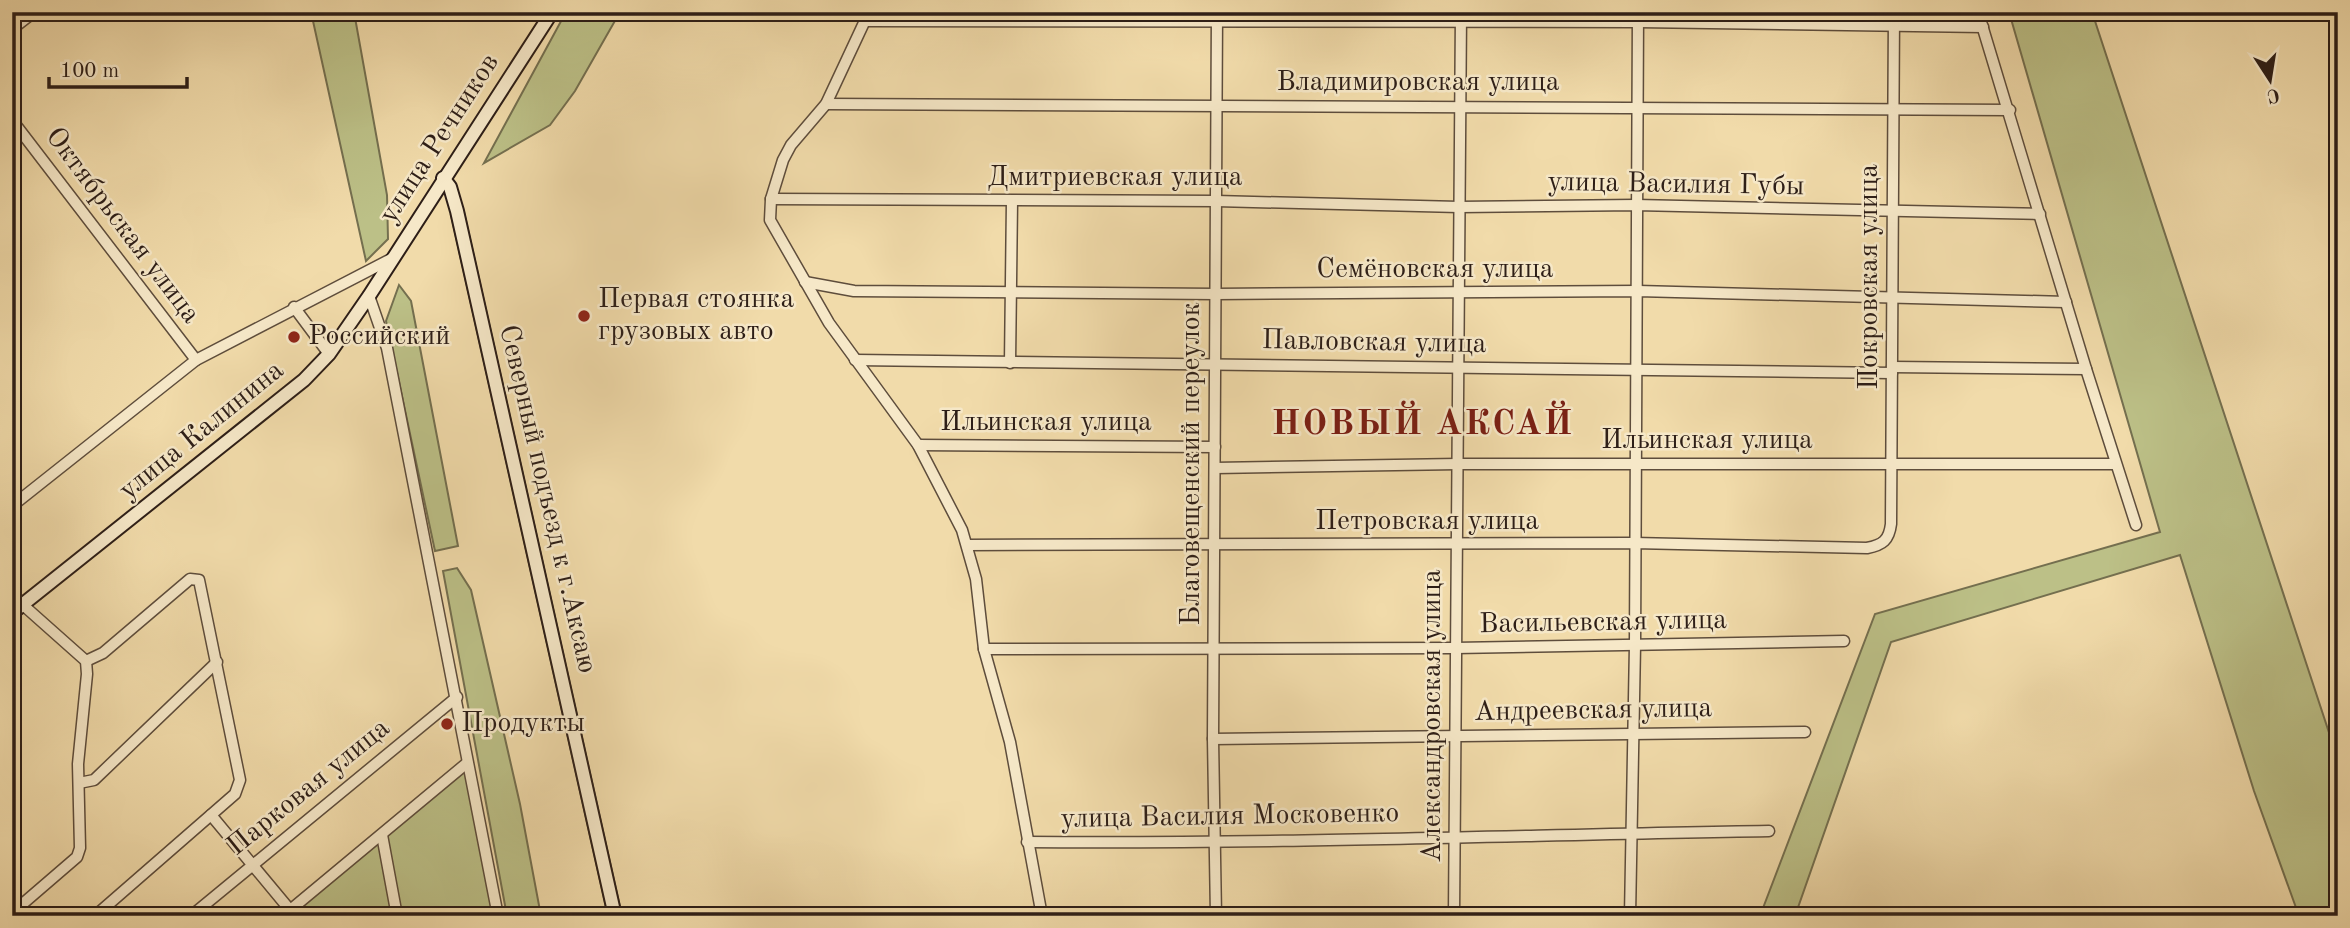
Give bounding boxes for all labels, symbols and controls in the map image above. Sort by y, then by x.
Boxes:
scale bar [49,46,187,90]
north arrow [2234,46,2304,116]
street label: улица Речников [375,49,505,229]
text: 100 m [60,61,119,82]
street label: Владимировская улица [1276,69,1560,97]
text: С [2265,84,2281,105]
street label: Октябрьская улица [40,123,205,329]
street label: Дмитриевская улица [987,164,1243,192]
street label: Покровская улица [1856,164,1884,390]
street label: улица Василия Губы [1547,169,1805,201]
street label: Семёновская улица [1316,256,1554,284]
place label: Первая стоянка грузовых авто [598,286,794,346]
street label: Благовещенский переулок [1178,302,1206,626]
marker: Первая стоянка грузовых авто [576,308,592,324]
street label: Северный подъезд к г.Аксаю [493,322,601,676]
place label: Российский [308,323,450,351]
street label: Павловская улица [1261,327,1487,359]
marker: Российский [286,329,302,345]
street label: улица Калинина [115,356,290,506]
district label: НОВЫЙ АКСАЙ [1272,400,1574,442]
street label: Ильинская улица [940,409,1152,437]
street label: Ильинская улица [1601,427,1813,455]
street label: Петровская улица [1315,508,1539,536]
street label: Александровская улица [1419,569,1447,863]
street label: Васильевская улица [1479,607,1727,639]
street label: Андреевская улица [1474,695,1713,727]
place label: Продукты [461,710,585,738]
street label: Парковая улица [223,714,396,862]
marker: Продукты [439,716,455,732]
street label: улица Василия Московенко [1060,800,1400,834]

